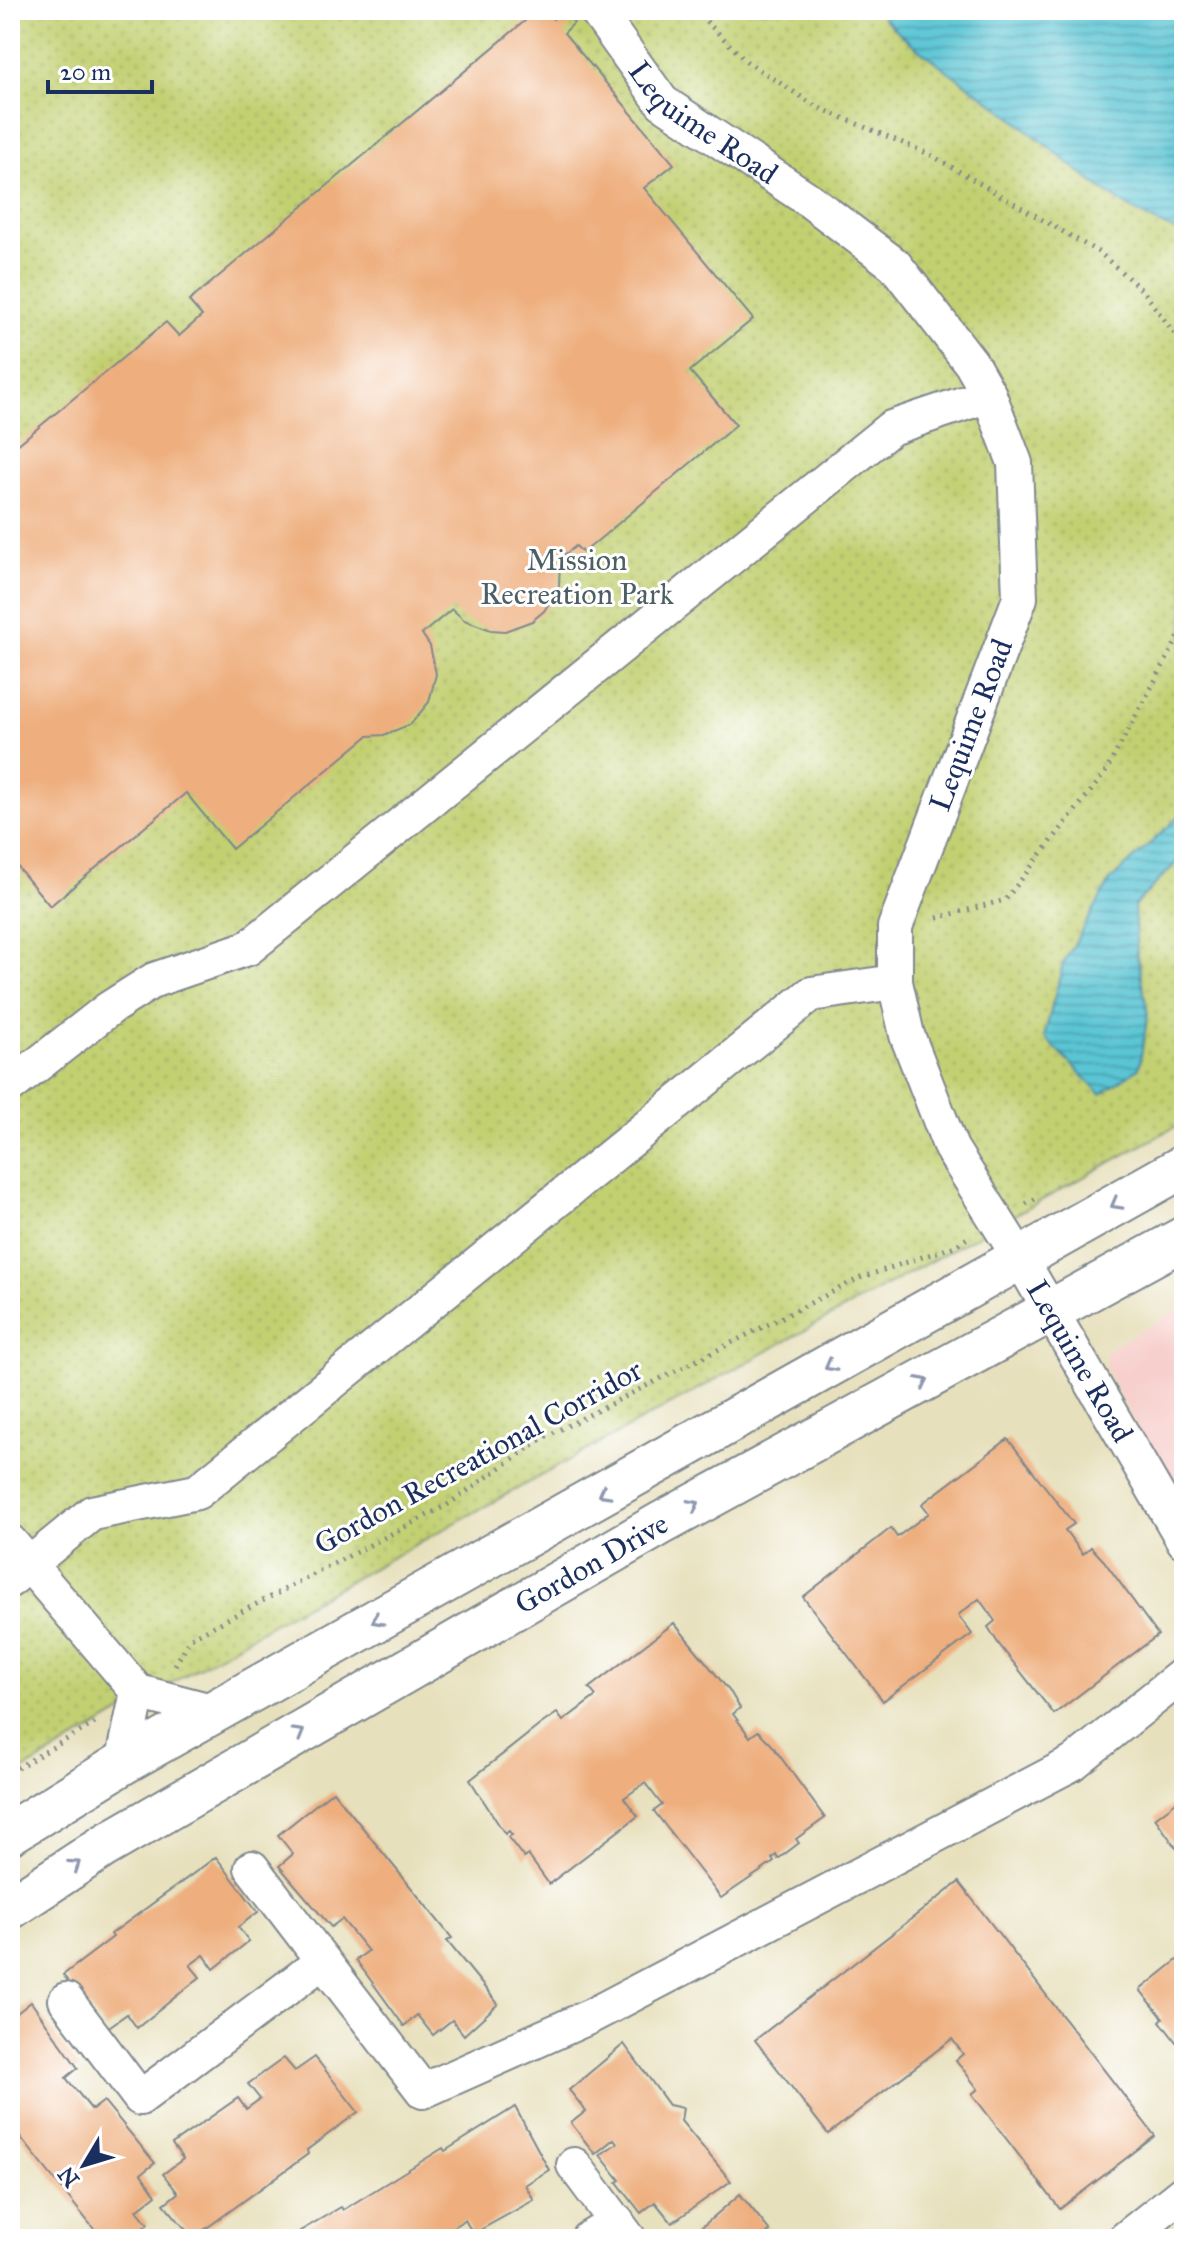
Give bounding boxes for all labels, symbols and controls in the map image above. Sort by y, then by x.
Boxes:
scale bar [48,44,152,94]
street label: Lequime Road [621,54,785,192]
text: 20 m [60,57,111,87]
park label: Mission Recreation Park [480,542,674,612]
street label: Lequime Road [922,634,1020,816]
one-way arrow [1110,1194,1125,1210]
street label: Lequime Road [1019,1274,1141,1449]
street label: Gordon Recreational Corridor [308,1351,649,1562]
one-way arrow [824,1356,838,1371]
one-way arrow [914,1376,929,1391]
one-way arrow [598,1483,612,1499]
one-way arrow [686,1500,700,1515]
street label: Gordon Drive [509,1505,674,1622]
one-way arrow [371,1611,385,1626]
one-way arrow [290,1727,305,1743]
one-way arrow [66,1860,81,1875]
north arrow [44,2125,124,2205]
text: N [52,2161,85,2193]

